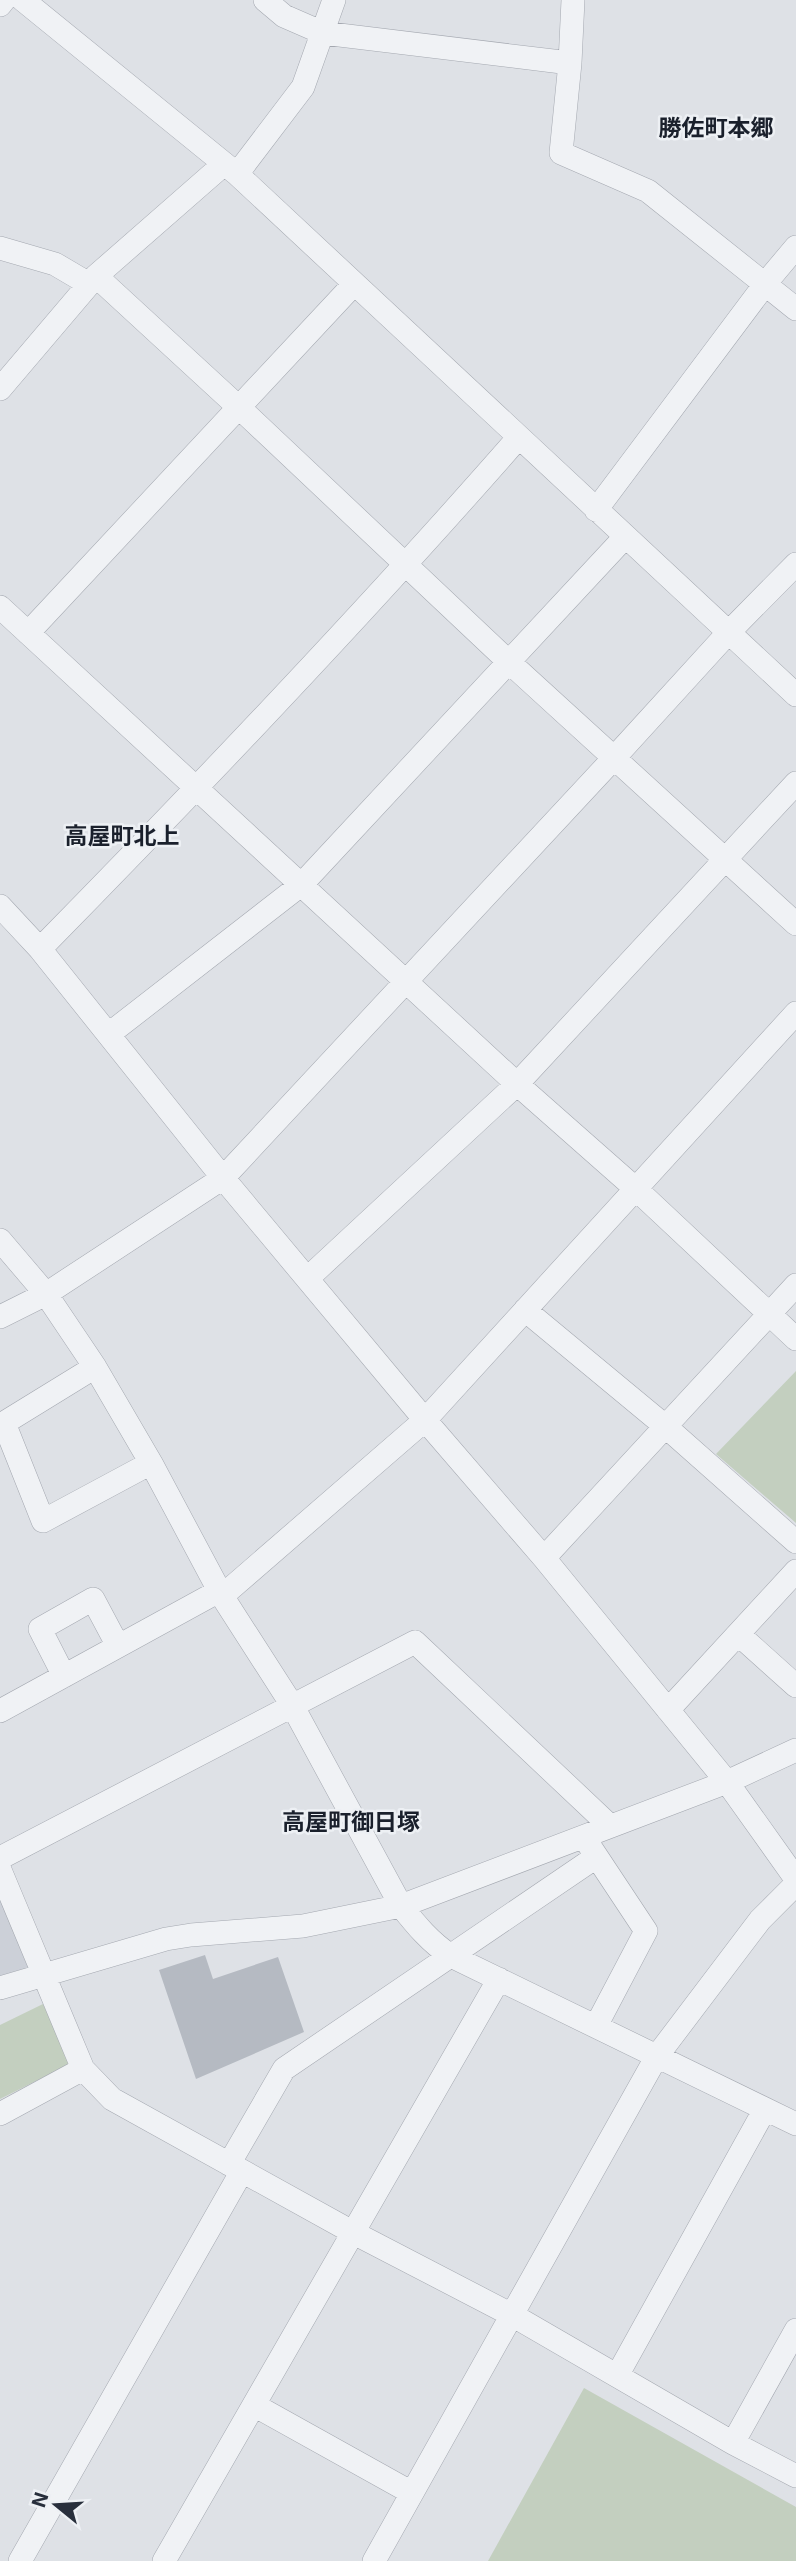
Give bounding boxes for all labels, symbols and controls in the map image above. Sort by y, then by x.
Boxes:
district label: 勝佐町本郷 [659,114,774,142]
district label: 高屋町北上 [65,822,180,850]
district label: 高屋町御日塚 [282,1808,420,1836]
north arrow [21,2470,91,2540]
text: N [27,2489,53,2510]

